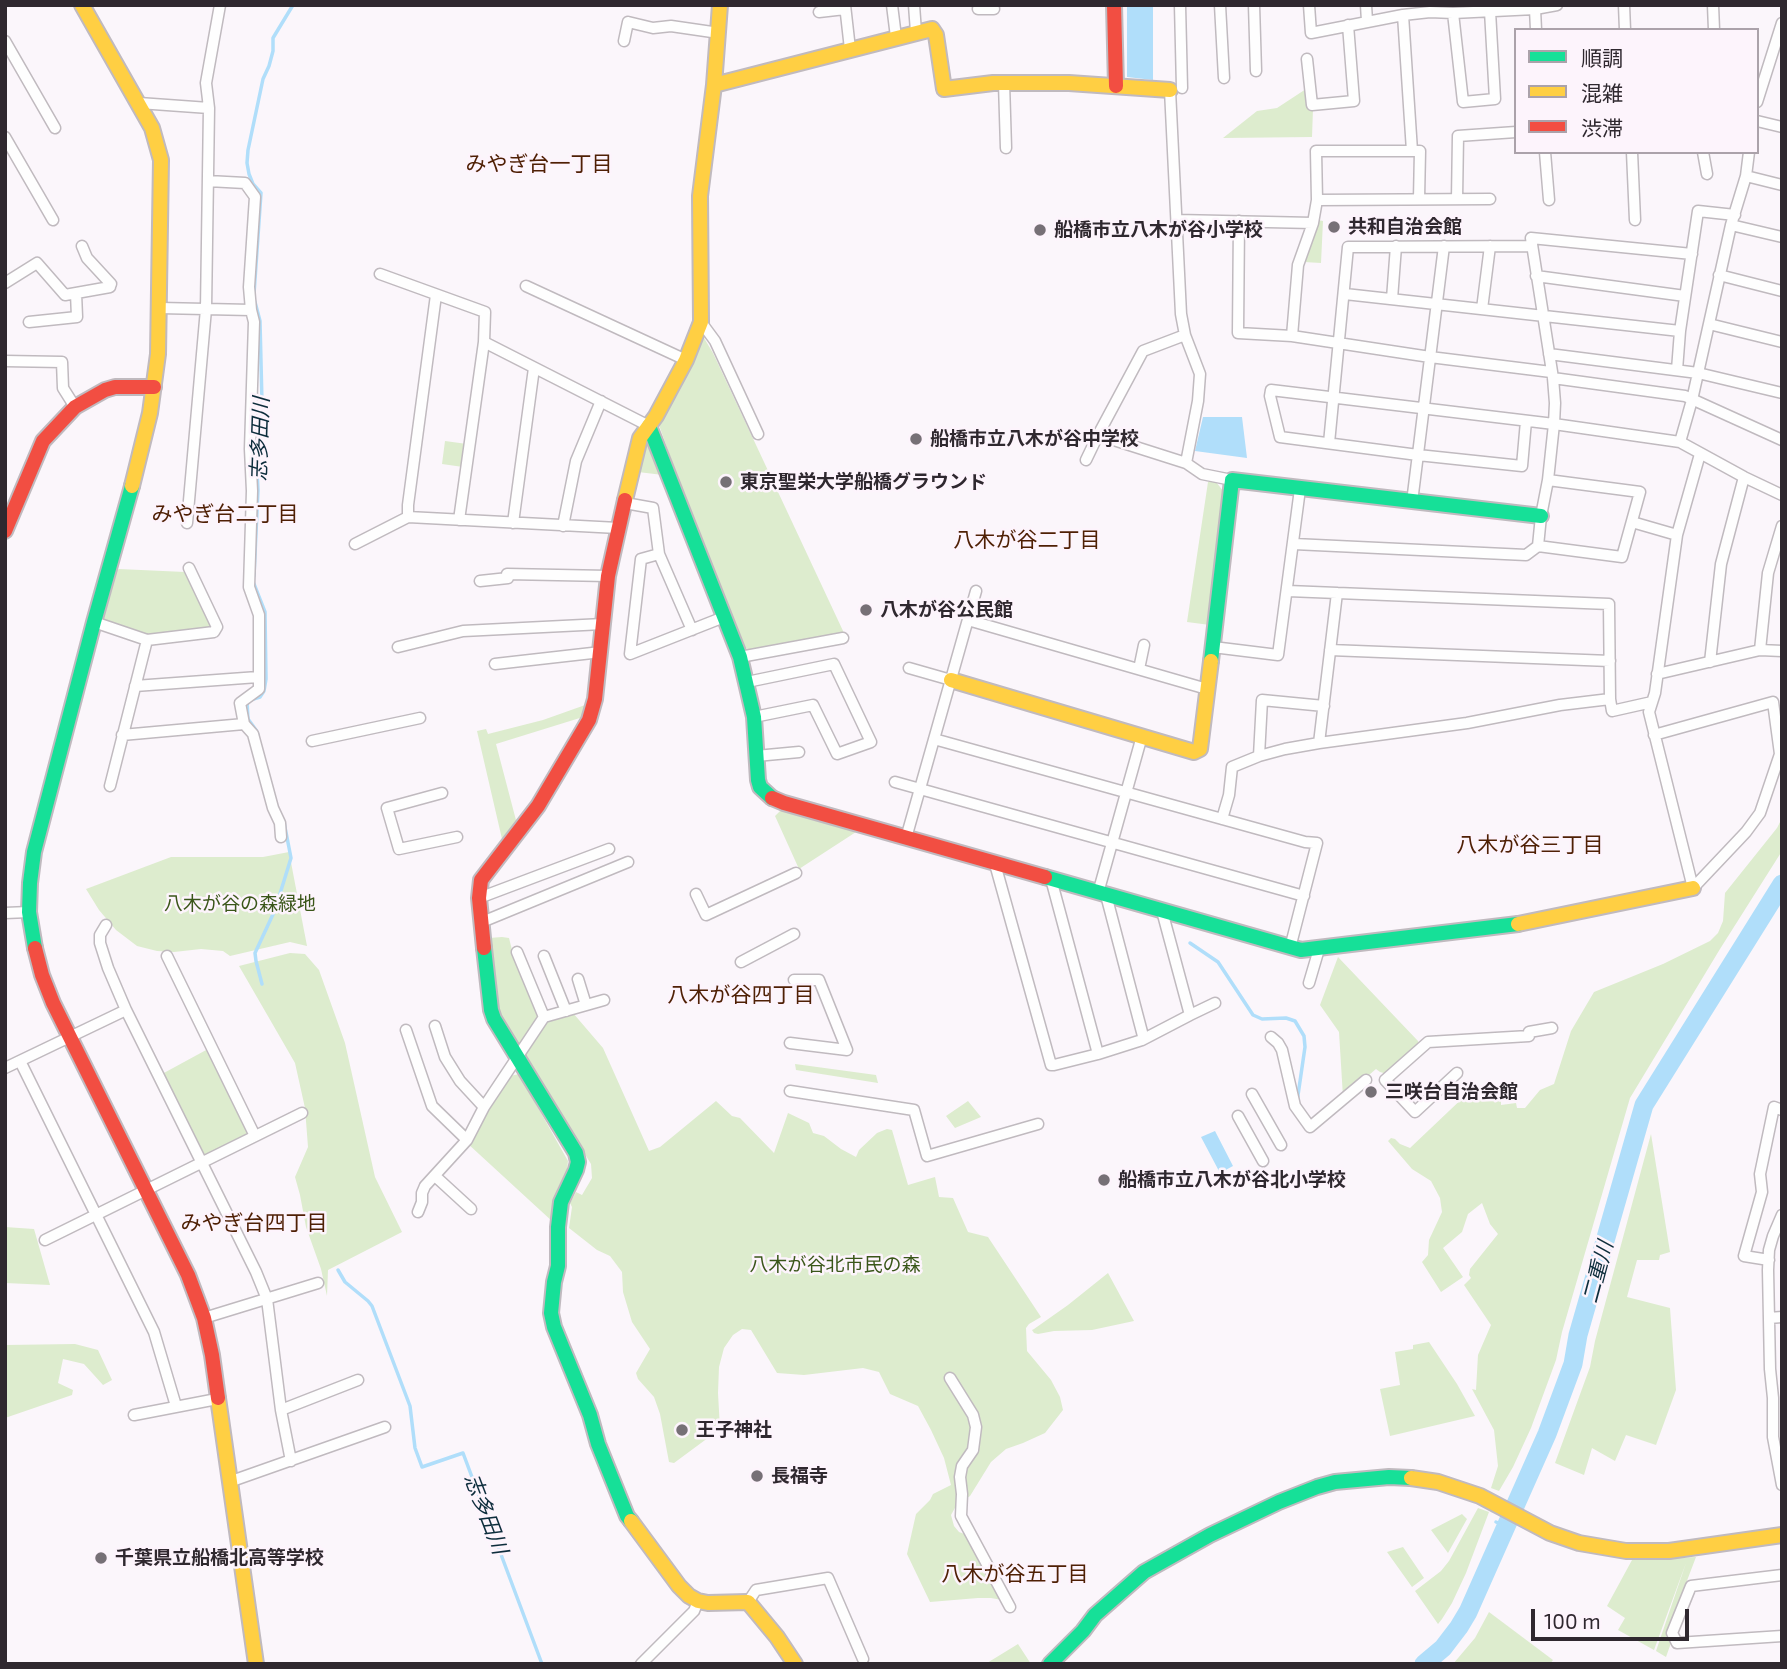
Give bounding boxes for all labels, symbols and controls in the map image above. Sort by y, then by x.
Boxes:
legend [1514,28,1759,154]
text: 順調 [1581,45,1623,70]
text: 混雑 [1581,80,1623,105]
text: 渋滞 [1581,115,1623,140]
district label: みやぎ台一丁目 [466,151,612,177]
place label: 共和自治会館 [1348,216,1462,238]
place label: 船橋市立八木が谷小学校 [1054,219,1263,241]
marker: 共和自治会館 [1326,219,1342,235]
marker: 船橋市立八木が谷小学校 [1032,222,1048,238]
water label: 志多田川 [246,397,274,481]
place label: 船橋市立八木が谷中学校 [930,428,1139,450]
marker: 船橋市立八木が谷中学校 [908,431,924,447]
place label: 東京聖栄大学船橋グラウンド [740,471,987,493]
marker: 東京聖栄大学船橋グラウンド [718,474,734,490]
district label: みやぎ台二丁目 [152,501,298,527]
district label: 八木が谷二丁目 [954,527,1100,553]
place label: 八木が谷公民館 [880,599,1013,621]
marker: 八木が谷公民館 [858,602,874,618]
district label: 八木が谷三丁目 [1457,832,1603,858]
park label: 八木が谷の森緑地 [164,893,316,915]
district label: 八木が谷四丁目 [668,982,814,1008]
place label: 三咲台自治会館 [1385,1081,1518,1103]
marker: 三咲台自治会館 [1363,1084,1379,1100]
place label: 船橋市立八木が谷北小学校 [1118,1169,1346,1191]
marker: 船橋市立八木が谷北小学校 [1096,1172,1112,1188]
district label: みやぎ台四丁目 [181,1210,327,1236]
water label: 二重川 [1578,1238,1618,1306]
park label: 八木が谷北市民の森 [750,1254,920,1276]
place label: 王子神社 [696,1419,772,1441]
marker: 王子神社 [674,1422,690,1438]
place label: 長福寺 [771,1465,828,1487]
marker: 長福寺 [749,1468,765,1484]
water label: 志多田川 [459,1470,513,1558]
place label: 千葉県立船橋北高等学校 [115,1547,324,1569]
marker: 千葉県立船橋北高等学校 [93,1550,109,1566]
district label: 八木が谷五丁目 [942,1561,1088,1587]
scale bar [1535,1596,1692,1640]
text: 100 m [1544,1608,1601,1633]

